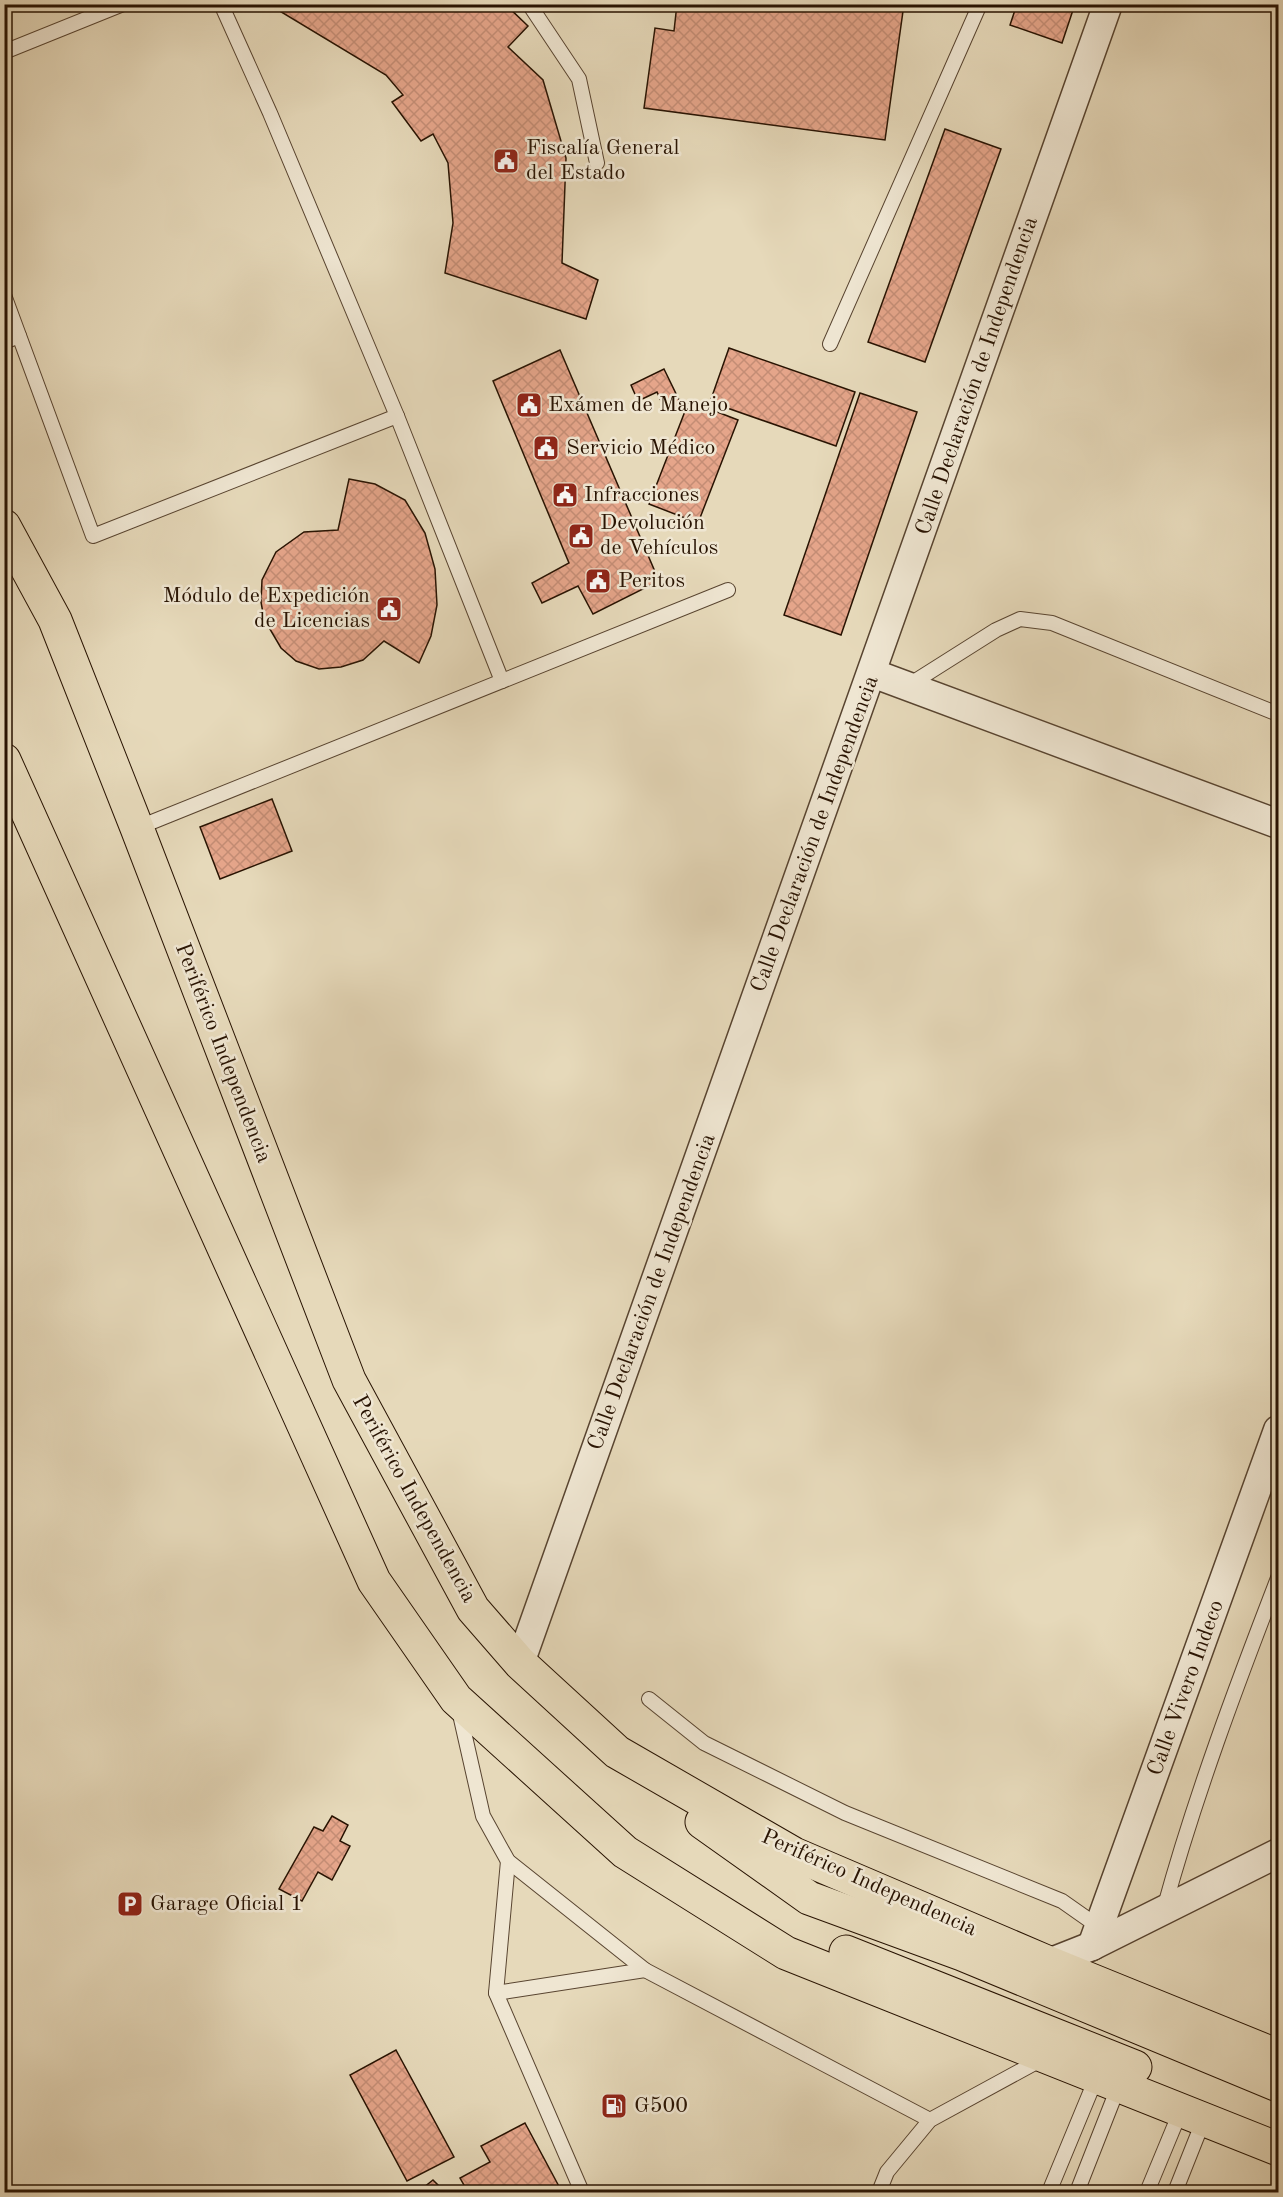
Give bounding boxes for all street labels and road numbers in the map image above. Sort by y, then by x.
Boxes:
street label: Calle Declaración de Independencia [912,214,1042,538]
street label: Calle Declaración de Independencia [747,673,883,995]
street label: Periférico Independencia [171,940,275,1166]
street label: Calle Declaración de Independencia [584,1131,720,1453]
street label: Periférico Independencia [348,1392,480,1606]
street label: Calle Vivero Indeco [1144,1597,1228,1779]
street label: Periférico Independencia [758,1825,980,1941]

